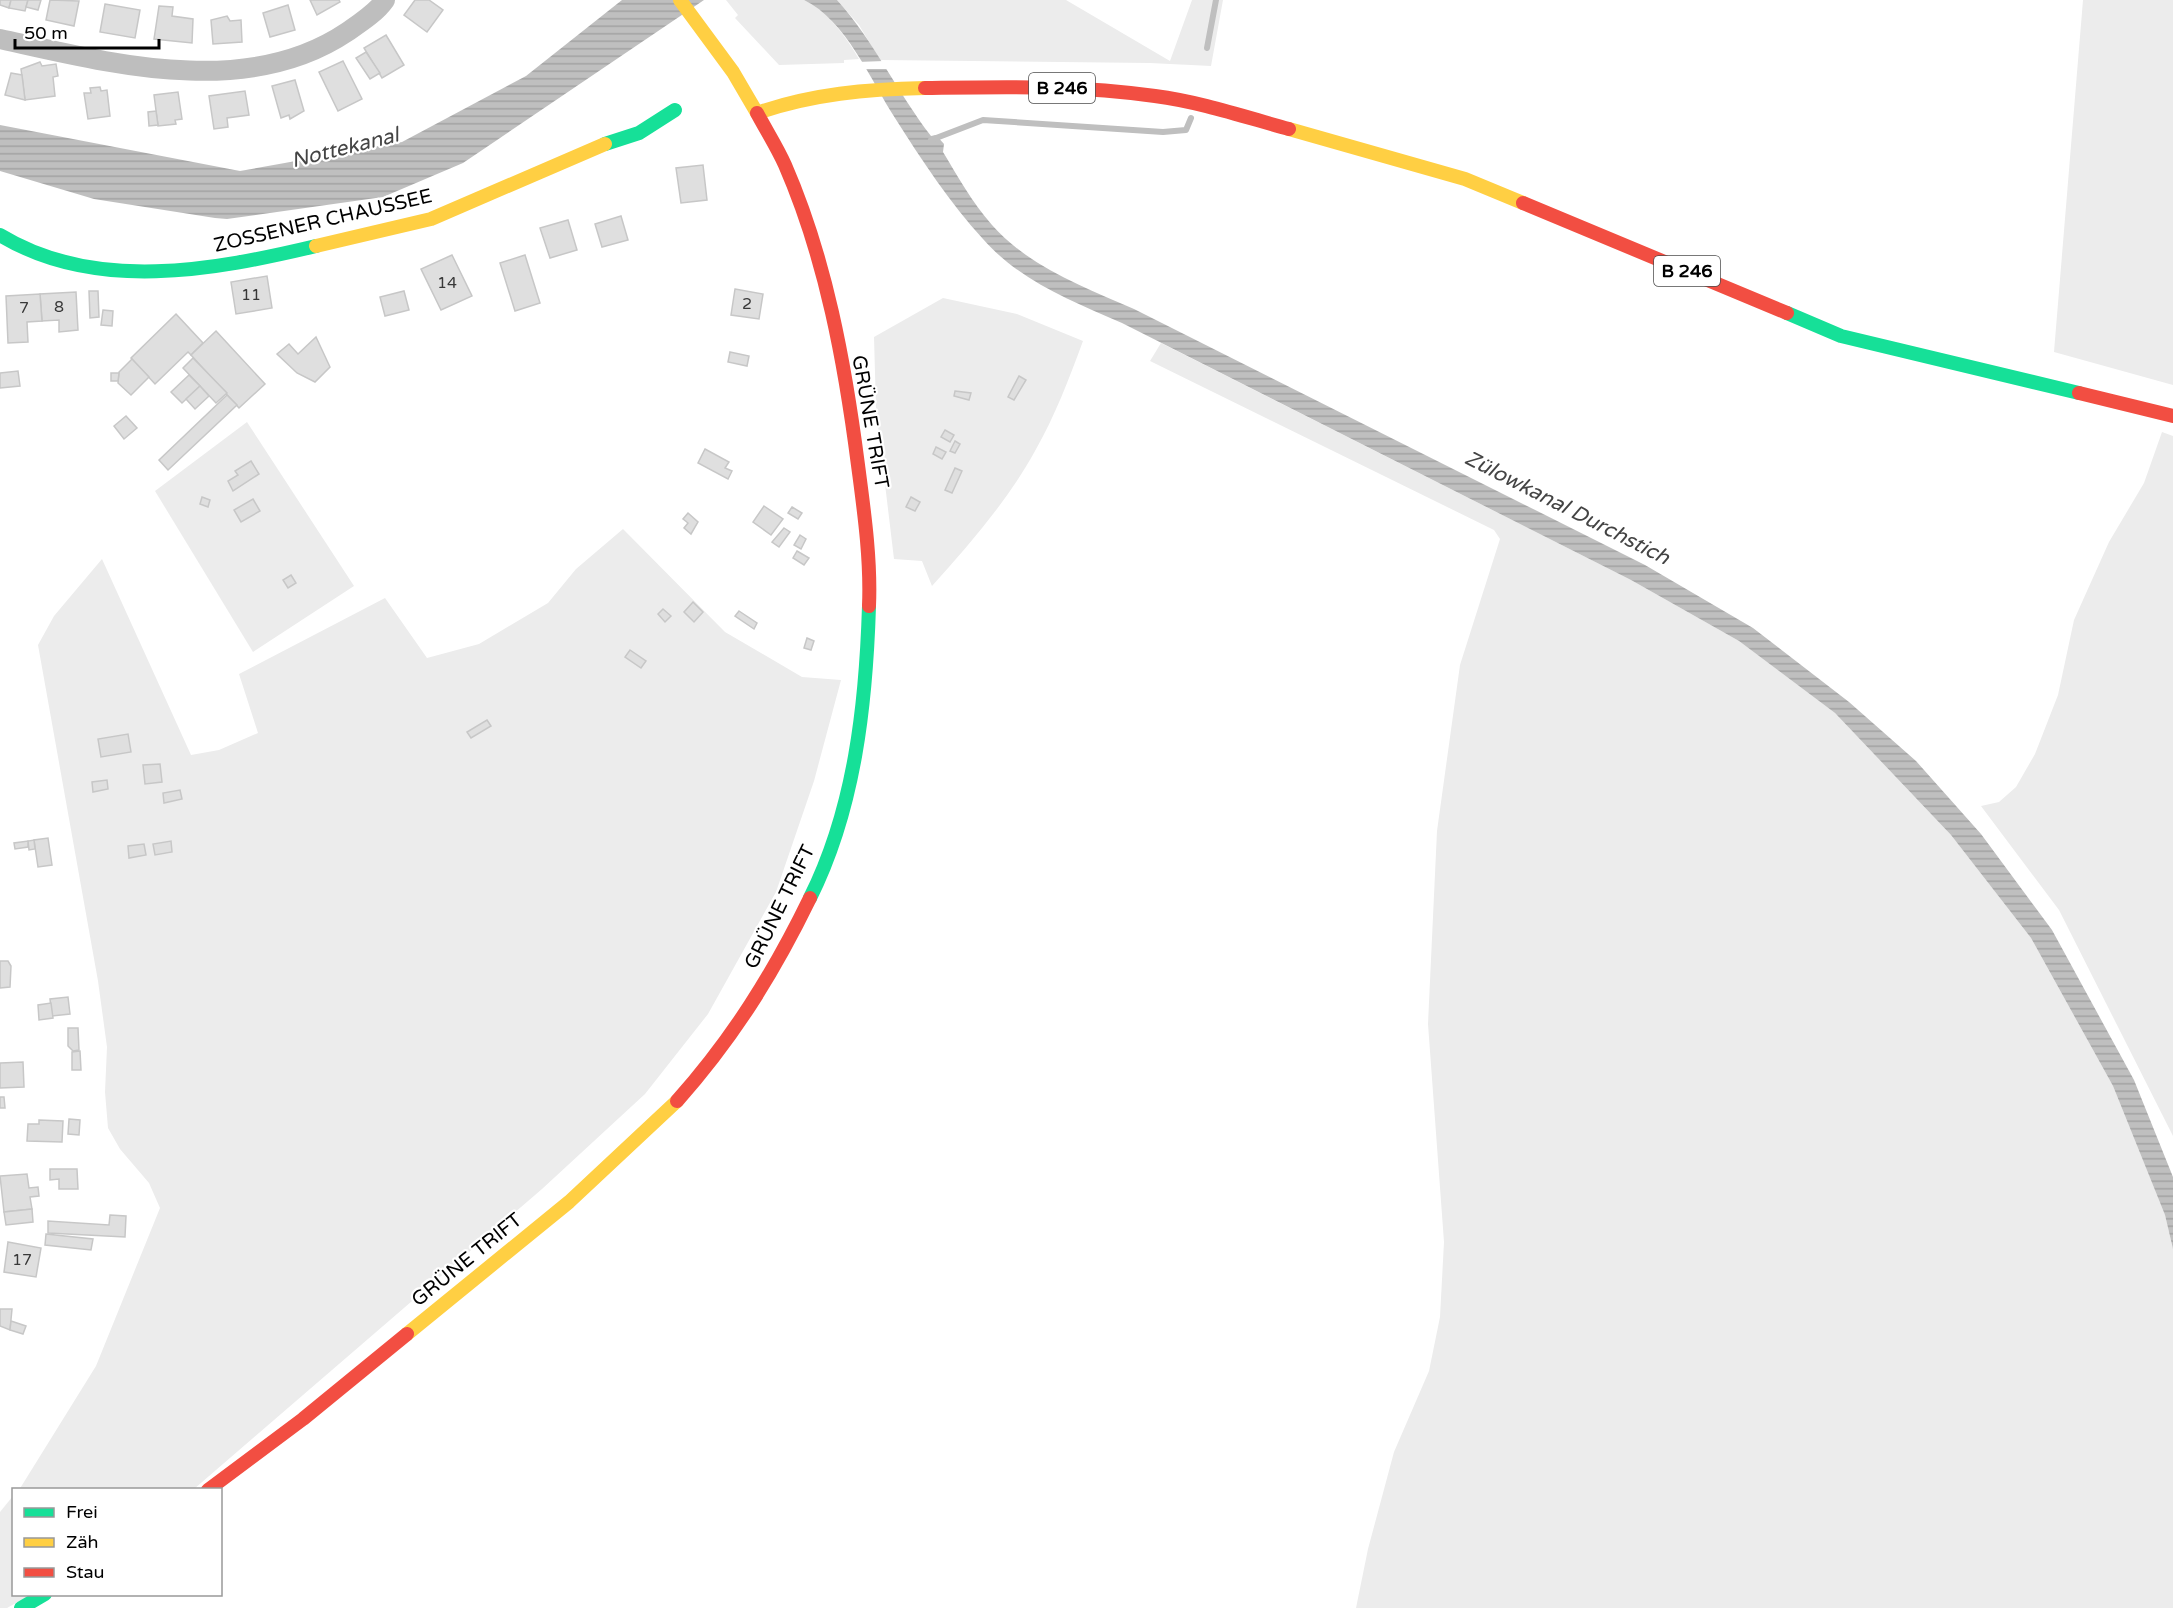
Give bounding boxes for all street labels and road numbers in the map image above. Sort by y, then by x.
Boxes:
road number: B 246 [1029,73,1095,103]
street label: ZOSSENER CHAUSSEE [211,184,435,258]
road number: B 246 [1654,256,1720,286]
street label: GRÜNE TRIFT [846,353,895,491]
street label: GRÜNE TRIFT [739,841,820,973]
street label: GRÜNE TRIFT [406,1207,527,1312]

